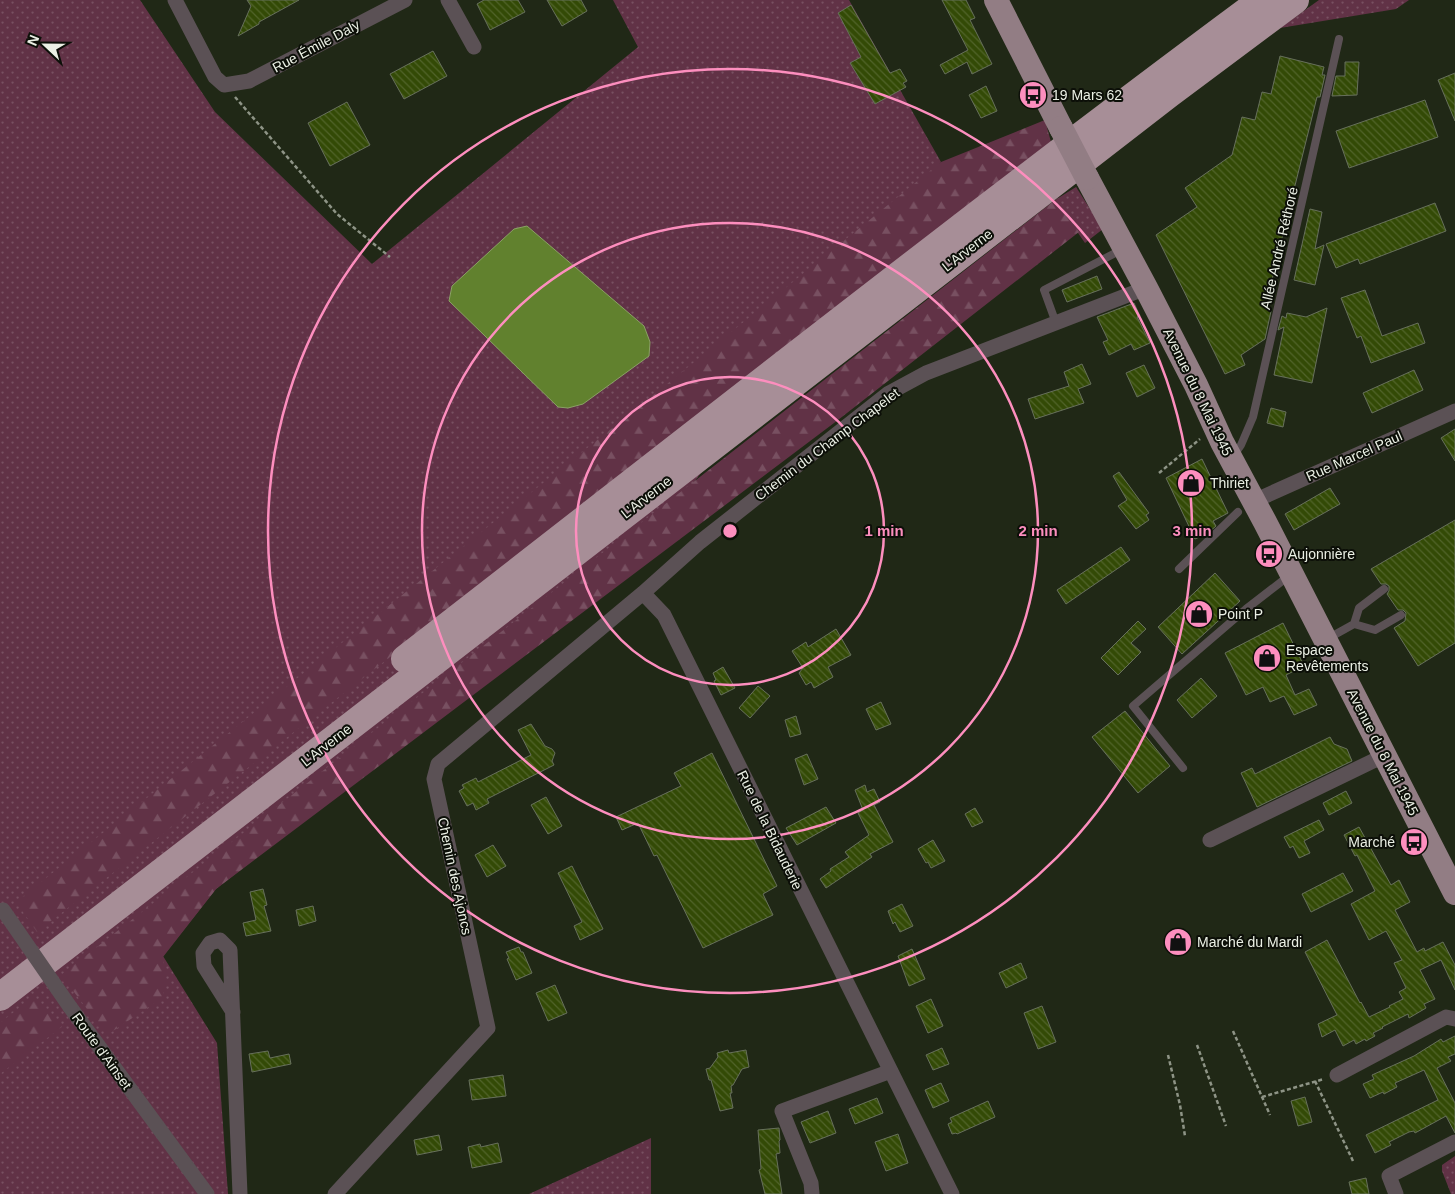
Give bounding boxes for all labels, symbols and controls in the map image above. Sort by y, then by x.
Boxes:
street label: Rue Émile Daly [270,16,362,76]
north arrow [20,20,70,70]
text: N [24,32,42,48]
bus stop icon: 19 Mars 62 [1018,80,1048,110]
place label: 19 Mars 62 [1052,87,1122,103]
street label: Allée André Réthoré [1257,185,1301,311]
street label: L'Arverne [939,225,996,275]
street label: Avenue du 8 Mai 1945 [1160,326,1236,459]
street label: Chemin du Champ Chapelet [752,384,902,504]
street label: Rue Marcel Paul [1303,428,1405,484]
shop icon: Thiriet [1176,468,1206,498]
street label: L'Arverne [618,472,675,522]
place label: Thiriet [1210,475,1249,491]
centre of rings [721,522,739,540]
text: 1 min [864,522,904,539]
text: 2 min [1018,522,1058,539]
text: 3 min [1172,522,1212,539]
bus stop icon: Aujonnière [1254,539,1284,569]
place label: Aujonnière [1288,546,1355,562]
shop icon: Point P [1184,599,1214,629]
place label: Point P [1218,606,1263,622]
place label: Espace Revêtements [1286,642,1368,674]
shop icon: Espace Revêtements [1252,643,1282,673]
street label: Avenue du 8 Mai 1945 [1344,686,1422,818]
street label: L'Arverne [298,720,355,770]
street label: Rue de la Bidauderie [734,768,806,892]
street label: Chemin des Ajoncs [435,816,475,936]
bus stop icon: Marché [1399,827,1429,857]
place label: Marché [1348,834,1395,850]
shop icon: Marché du Mardi [1163,927,1193,957]
place label: Marché du Mardi [1197,934,1302,950]
street label: Route d'Ainset [69,1010,135,1092]

